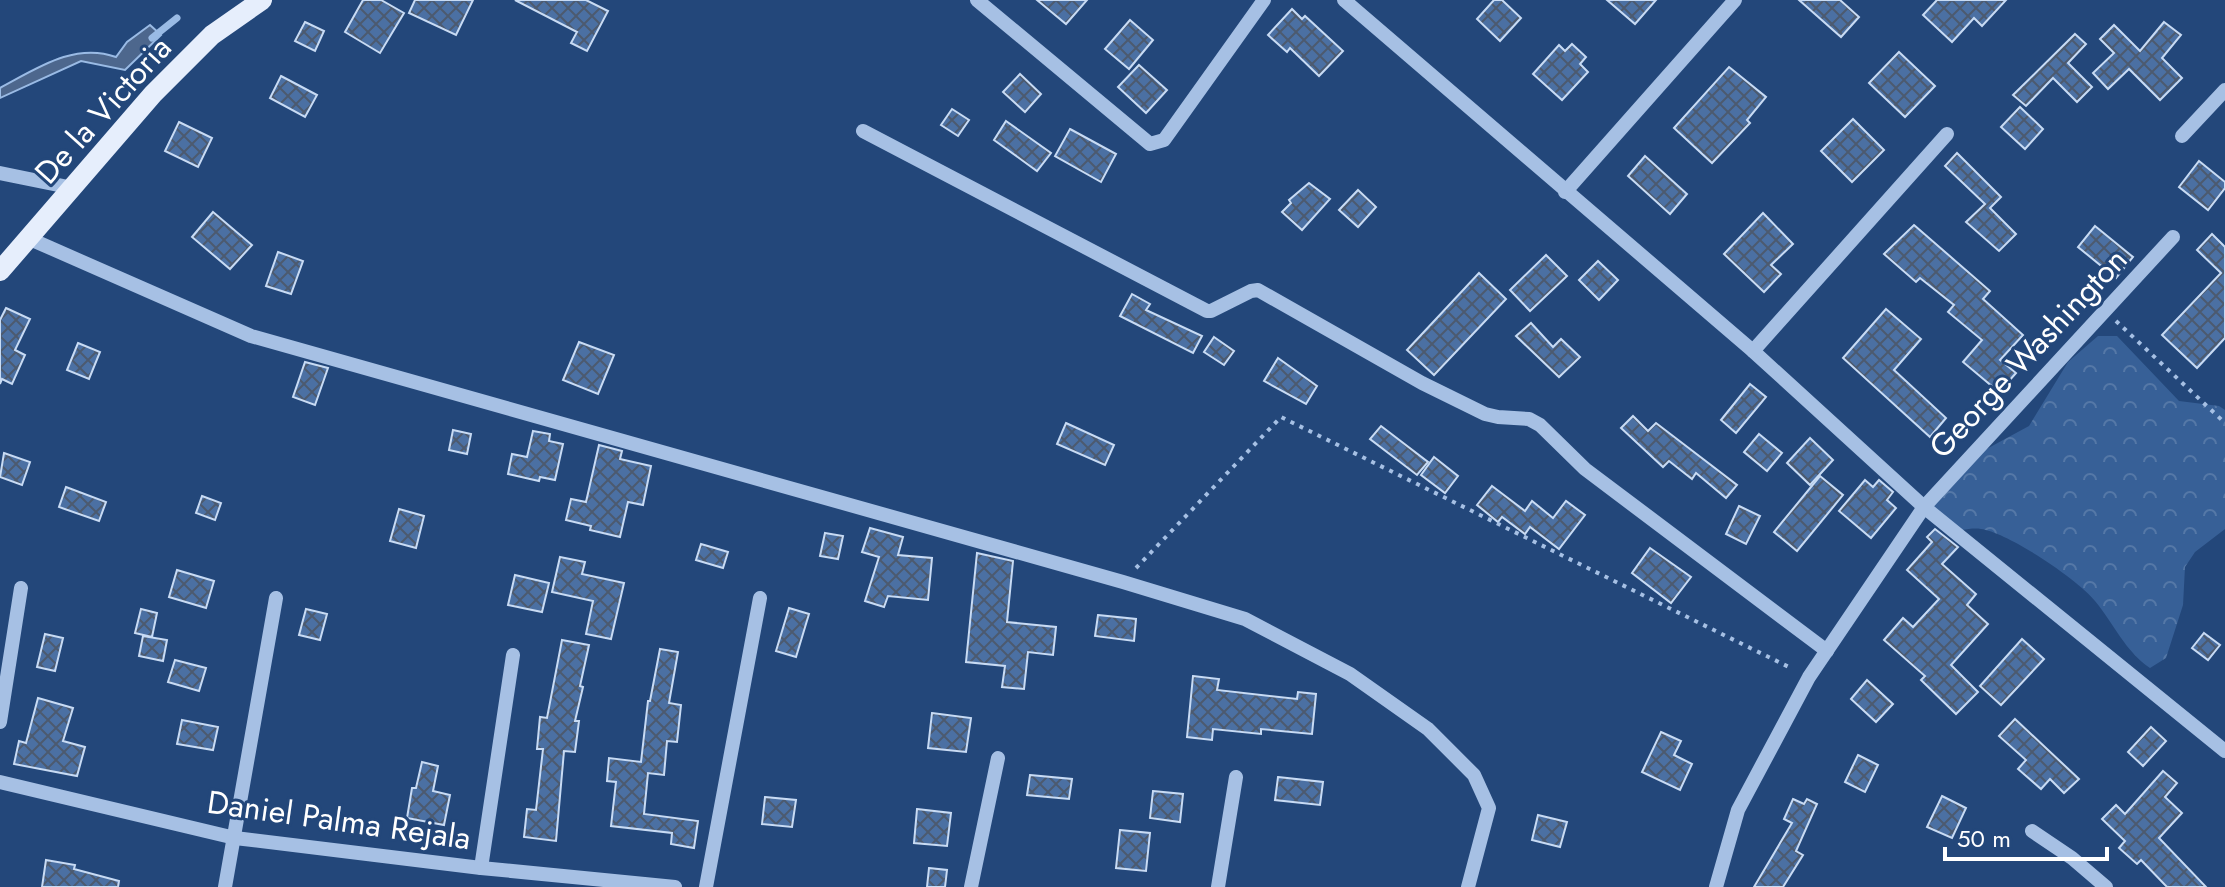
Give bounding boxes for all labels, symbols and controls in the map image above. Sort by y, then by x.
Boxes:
street label: De la Victoria [24,26,182,194]
street label: George Washington [1918,238,2138,468]
street label: Daniel Palma Rejala [204,779,474,861]
scale bar [1945,811,2107,861]
text: 50 m [1957,821,2011,856]

